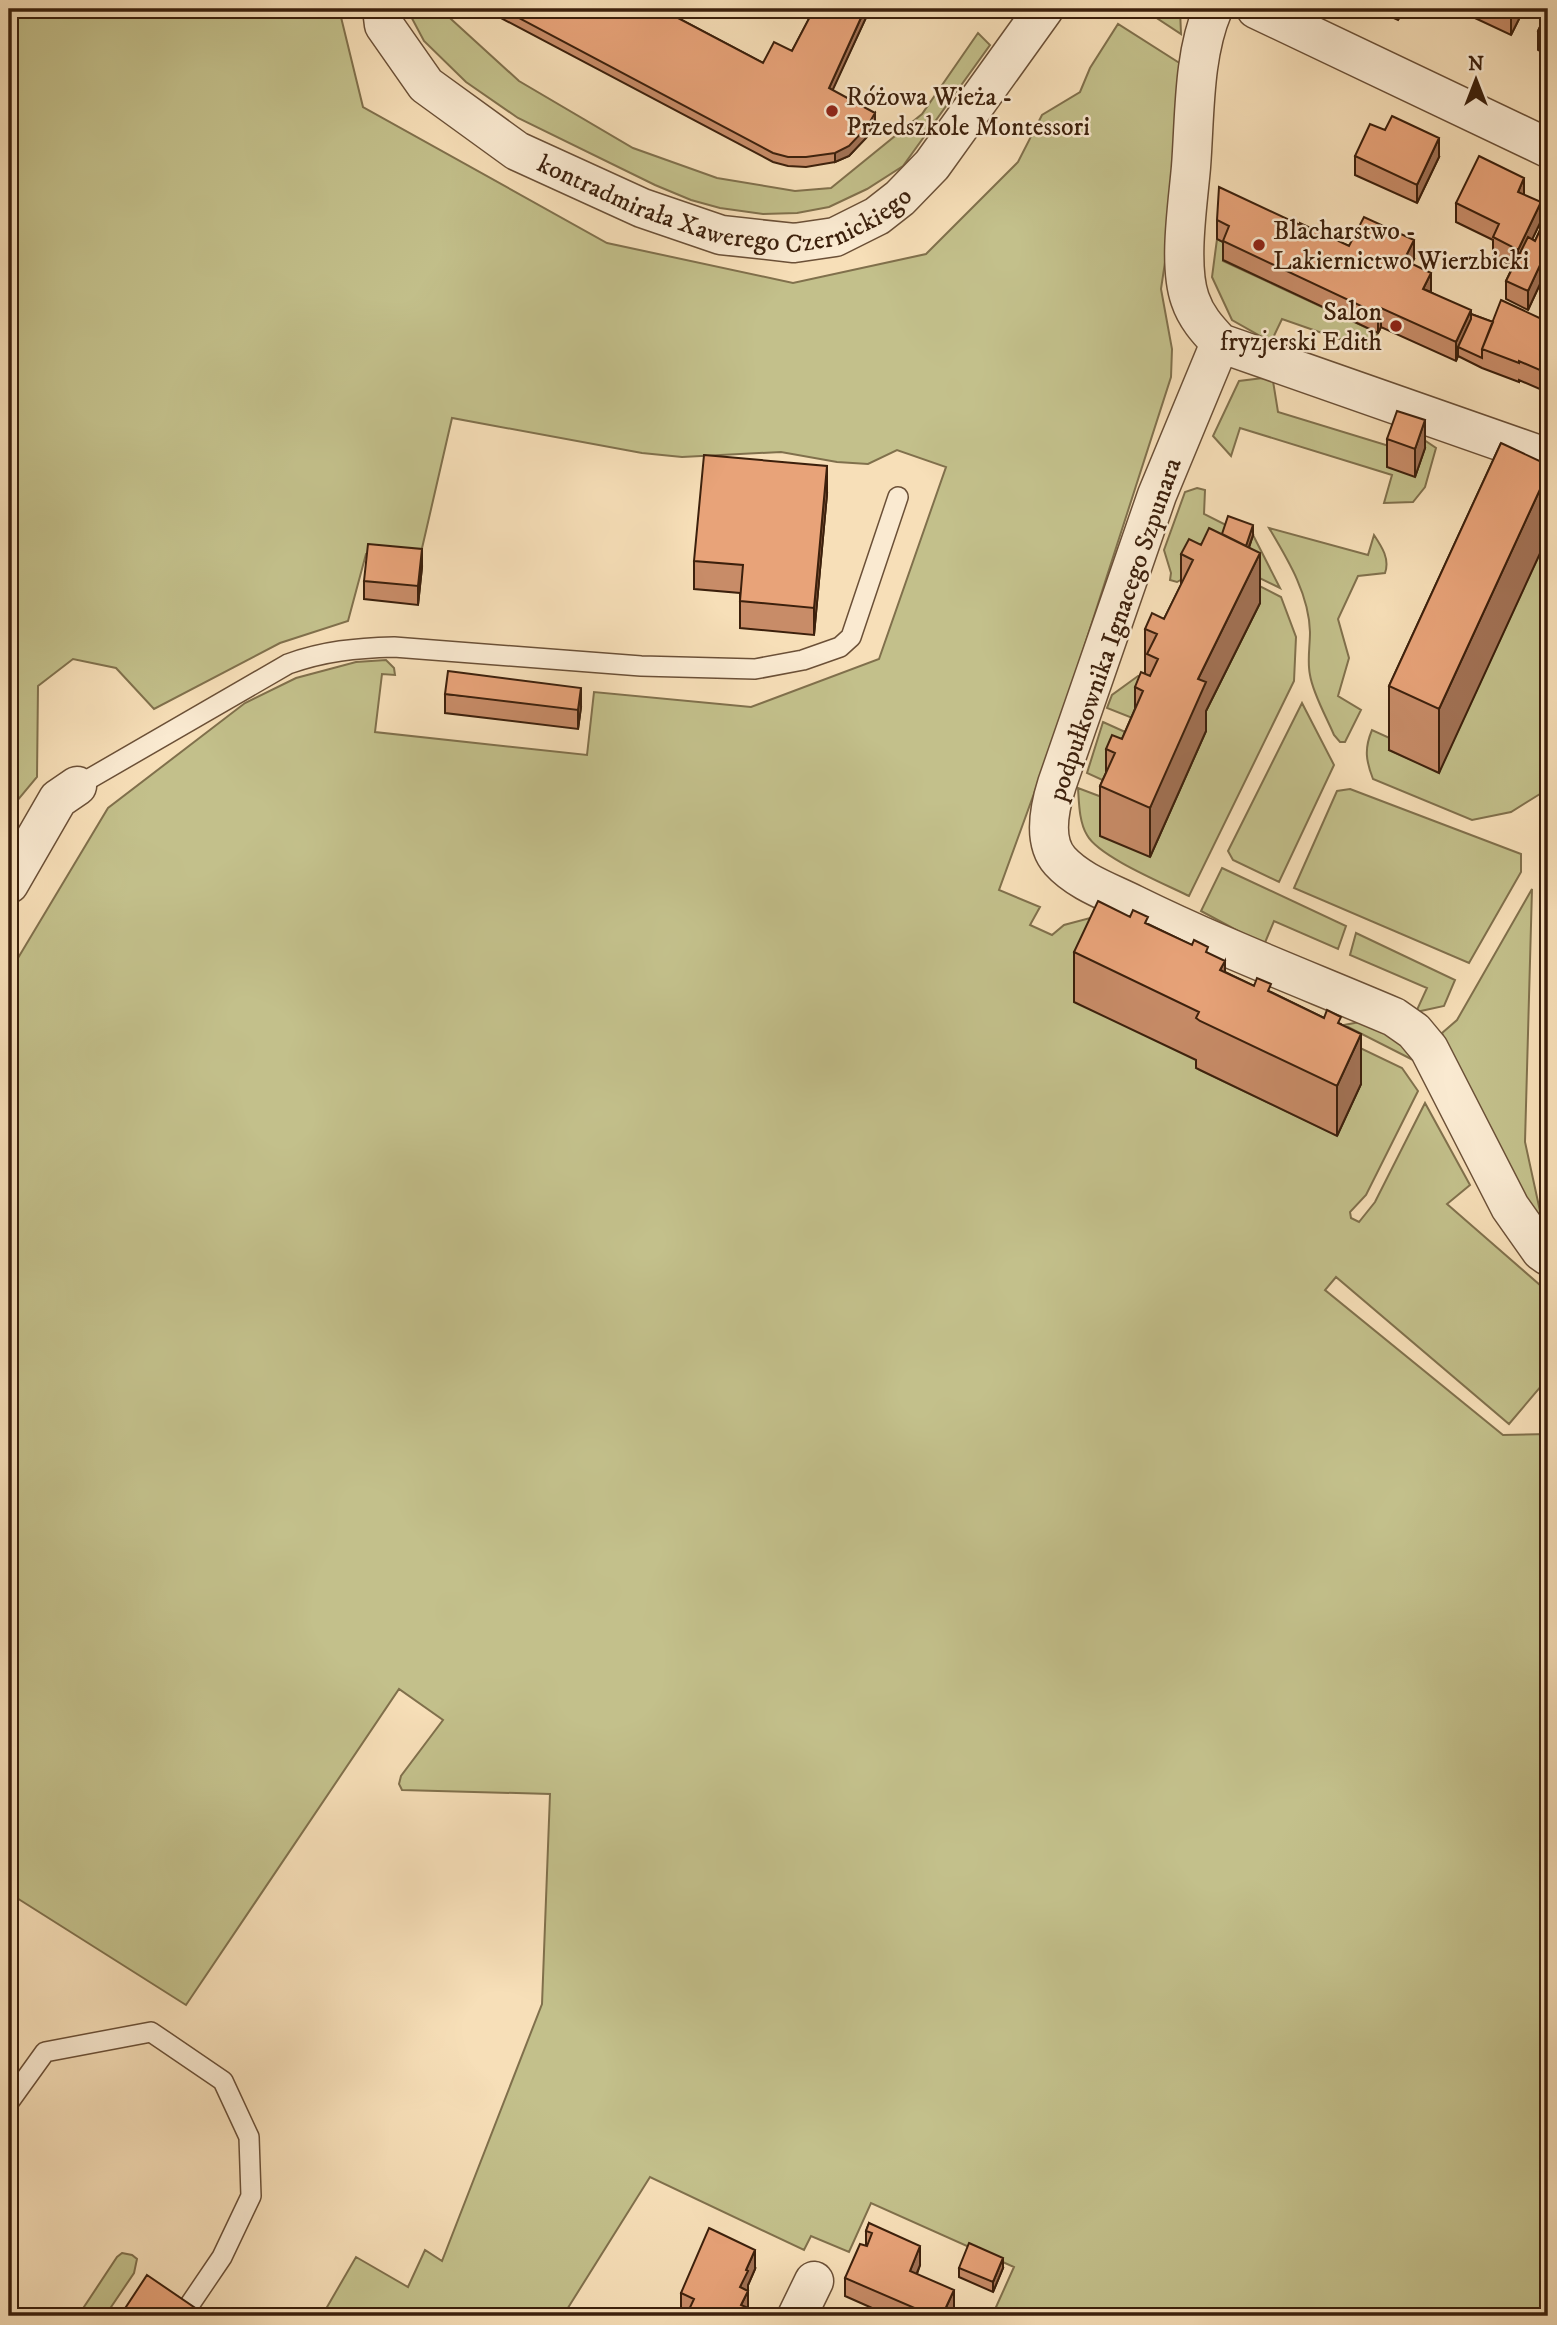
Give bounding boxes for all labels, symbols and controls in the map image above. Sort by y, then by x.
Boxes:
north arrow [1442,46,1512,116]
text: N [1468,53,1484,76]
place label: Różowa Wieża - Przedszkole Montessori [846,81,1090,144]
marker: Różowa Wieża - Przedszkole Montessori [824,103,840,119]
street label: kontradmirała Xawerego Czernickiego [523,140,921,198]
text: kontradmirała Xawerego Czernickiego [532,148,920,262]
place label: Blacharstwo - Lakiernictwo Wierzbicki [1273,215,1529,278]
marker: Blacharstwo - Lakiernictwo Wierzbicki [1251,237,1267,253]
place label: Salon fryzjerski Edith [1220,296,1382,359]
marker: Salon fryzjerski Edith [1388,318,1404,334]
street label: podpułkownika Ignacego Szpunara [1041,454,1190,806]

